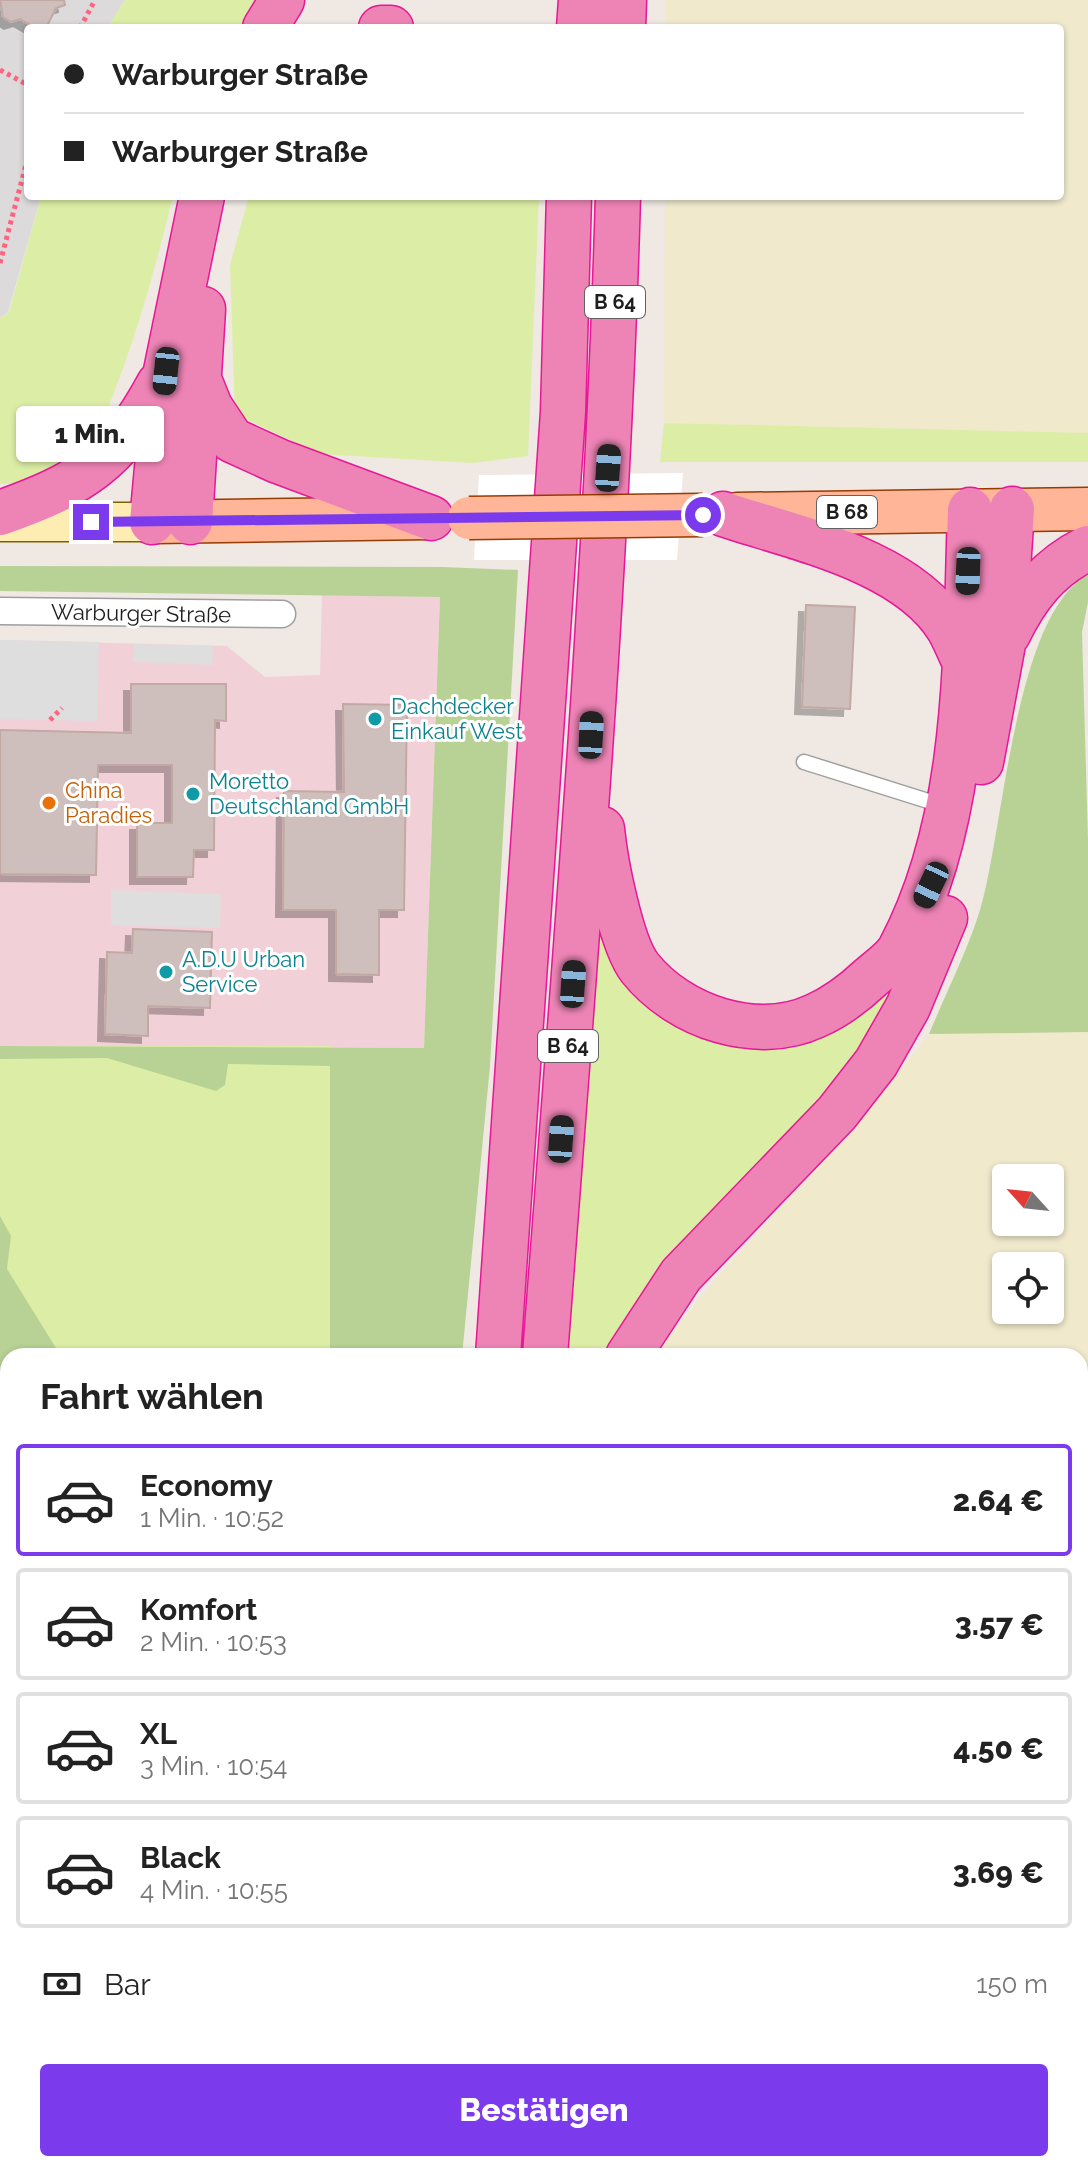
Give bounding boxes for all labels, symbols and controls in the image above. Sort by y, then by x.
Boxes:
text: Warburger Straße [112,57,368,92]
text: Warburger Straße [112,134,368,169]
road number: B 64 [585,286,645,318]
car [152,346,180,396]
callout: 1 Min. [17,406,165,462]
text: 1 Min. [54,419,126,449]
car [594,443,622,493]
road number: B 68 [817,496,877,528]
route start [685,497,721,533]
route end [73,504,109,540]
car [955,547,981,595]
street label: Warburger Straße [51,598,231,628]
place label: Dachdecker Einkauf West [391,693,523,744]
marker: Dachdecker Einkauf West [366,710,384,728]
car [578,710,604,760]
place label: Moretto Deutschland GmbH [209,768,409,819]
place label: China Paradies [65,777,152,828]
marker: Moretto Deutschland GmbH [184,785,202,803]
marker: China Paradies [40,794,58,812]
car [910,858,952,912]
place label: A.D.U Urban Service [182,946,305,997]
car [559,959,587,1009]
marker: A.D.U Urban Service [157,963,175,981]
road number: B 64 [538,1030,598,1062]
car [547,1114,575,1164]
north arrow [992,1164,1064,1236]
map controls [992,1164,1064,1324]
button: locate [992,1252,1064,1324]
text: Fahrt wählen [40,1375,264,1417]
icon: car [44,1464,116,1536]
text: Economy [140,1468,273,1503]
text: 2.64 € [953,1483,1044,1518]
text: 1 Min. · 10:52 [140,1503,284,1533]
icon: car [44,1588,116,1660]
text: Komfort [140,1592,257,1627]
text: 3.57 € [955,1607,1044,1642]
text: 2 Min. · 10:53 [140,1627,287,1657]
icon: car [44,1712,116,1784]
text: XL [140,1716,177,1751]
text: 4.50 € [953,1731,1044,1766]
text: 3 Min. · 10:54 [140,1751,288,1781]
icon: car [44,1836,116,1908]
text: Black [140,1840,221,1875]
text: 3.69 € [953,1855,1044,1890]
text: 4 Min. · 10:55 [140,1875,288,1905]
icon: cash [40,1962,84,2006]
text: Bar [104,1967,151,2002]
text: 150 m [976,1969,1048,1999]
button: Bestätigen [40,2064,1048,2156]

